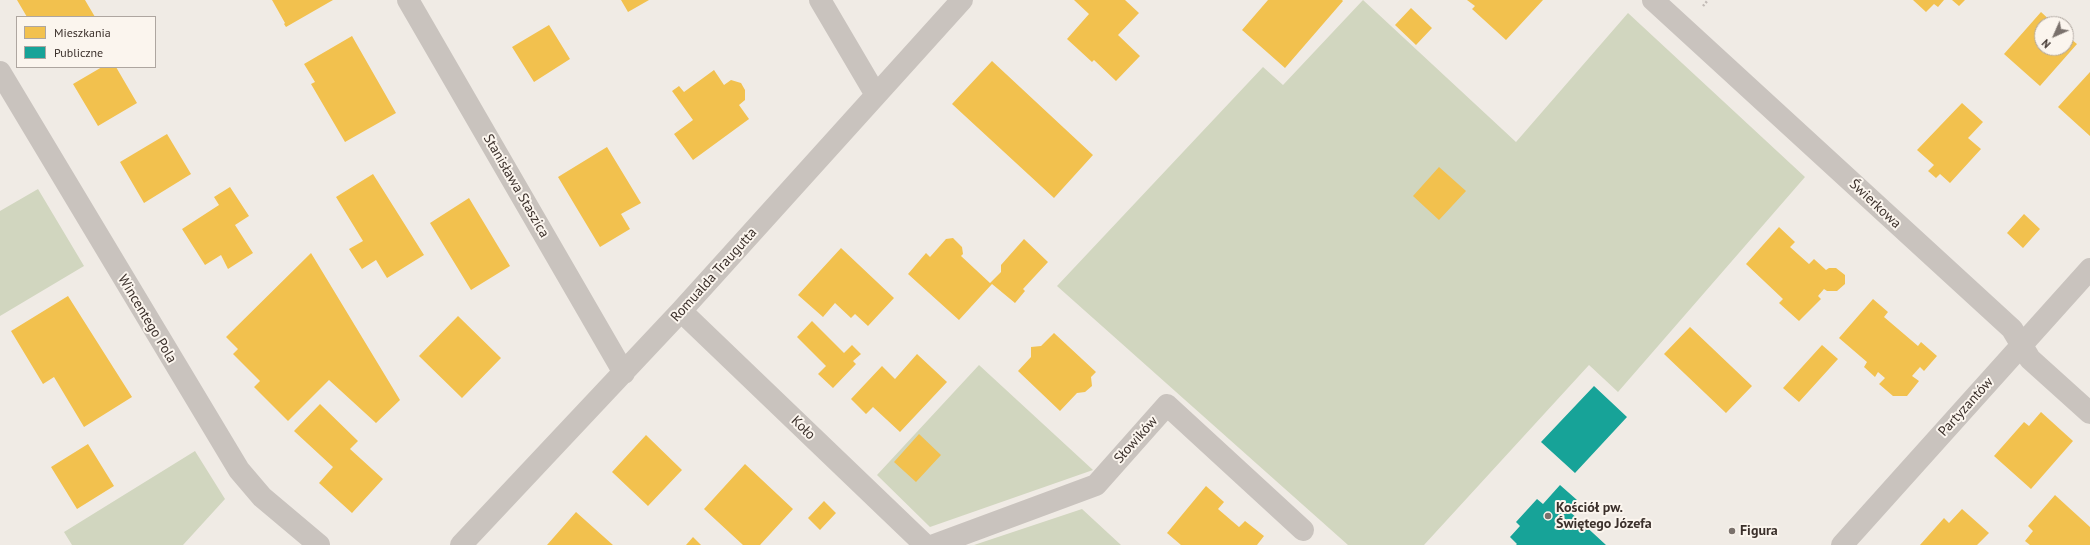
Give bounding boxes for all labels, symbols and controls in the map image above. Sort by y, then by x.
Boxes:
legend [16,16,156,68]
north arrow [2034,16,2074,56]
text: Mieszkania [54,25,111,40]
text: N [2039,36,2054,51]
text: Publiczne [54,45,103,60]
street label: Stanisława Staszica [480,131,552,241]
street label: Świerkowa [1846,176,1904,232]
street label: Romualda Traugutta [667,225,761,325]
street label: Wincentego Pola [114,272,180,366]
street label: Partyzantów [1935,374,1997,440]
street label: Koło [787,413,819,443]
street label: Słowików [1111,413,1161,467]
place label: Kościół pw. Świętego Józefa [1556,500,1652,532]
marker: Kościół pw. Świętego Józefa [1543,511,1553,521]
place label: Figura [1740,523,1778,539]
marker: Figura [1727,526,1737,536]

